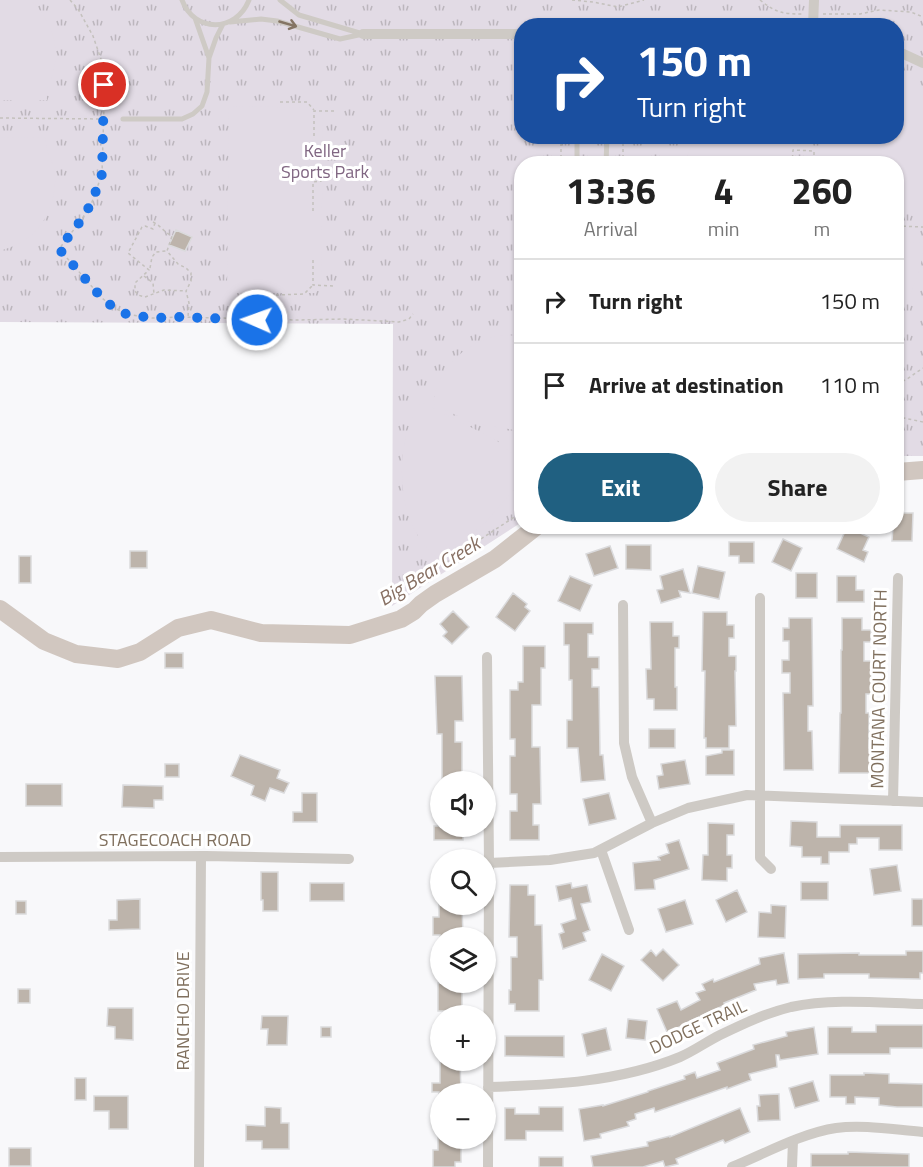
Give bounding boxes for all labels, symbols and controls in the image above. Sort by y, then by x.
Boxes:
one-way arrow [278,19,297,30]
text: 150 m [637,28,752,92]
icon: right [538,42,616,120]
pin [78,59,129,110]
icon: arrive [87,68,120,101]
text: Turn right [637,86,746,127]
park label: Keller Sports Park [281,137,369,185]
text: 13:36 [566,163,656,218]
text: 4 [714,163,734,218]
text: 260 [792,163,852,218]
text: Arrival [584,213,638,244]
text: min [708,213,740,244]
text: m [813,213,830,244]
text: Turn right [589,284,683,318]
text: 150 m [820,284,880,318]
icon: right [538,285,571,318]
position arrow [225,288,289,352]
text: Arrive at destination [589,368,784,402]
text: 110 m [820,368,880,402]
icon: arrive [538,369,571,402]
button: Exit [538,453,703,522]
button: Share [715,453,880,522]
water label: Big Bear Creek [372,527,488,613]
street label: MONTANA COURT NORTH [863,589,894,789]
map controls [430,771,496,1149]
button: sound [430,771,496,837]
street label: STAGECOACH ROAD [99,826,251,853]
button: search [430,849,496,915]
button: layers [430,927,496,993]
street label: RANCHO DRIVE [169,951,196,1071]
street label: DODGE TRAIL [645,992,751,1061]
button: + [430,1005,496,1071]
button: − [430,1083,496,1149]

